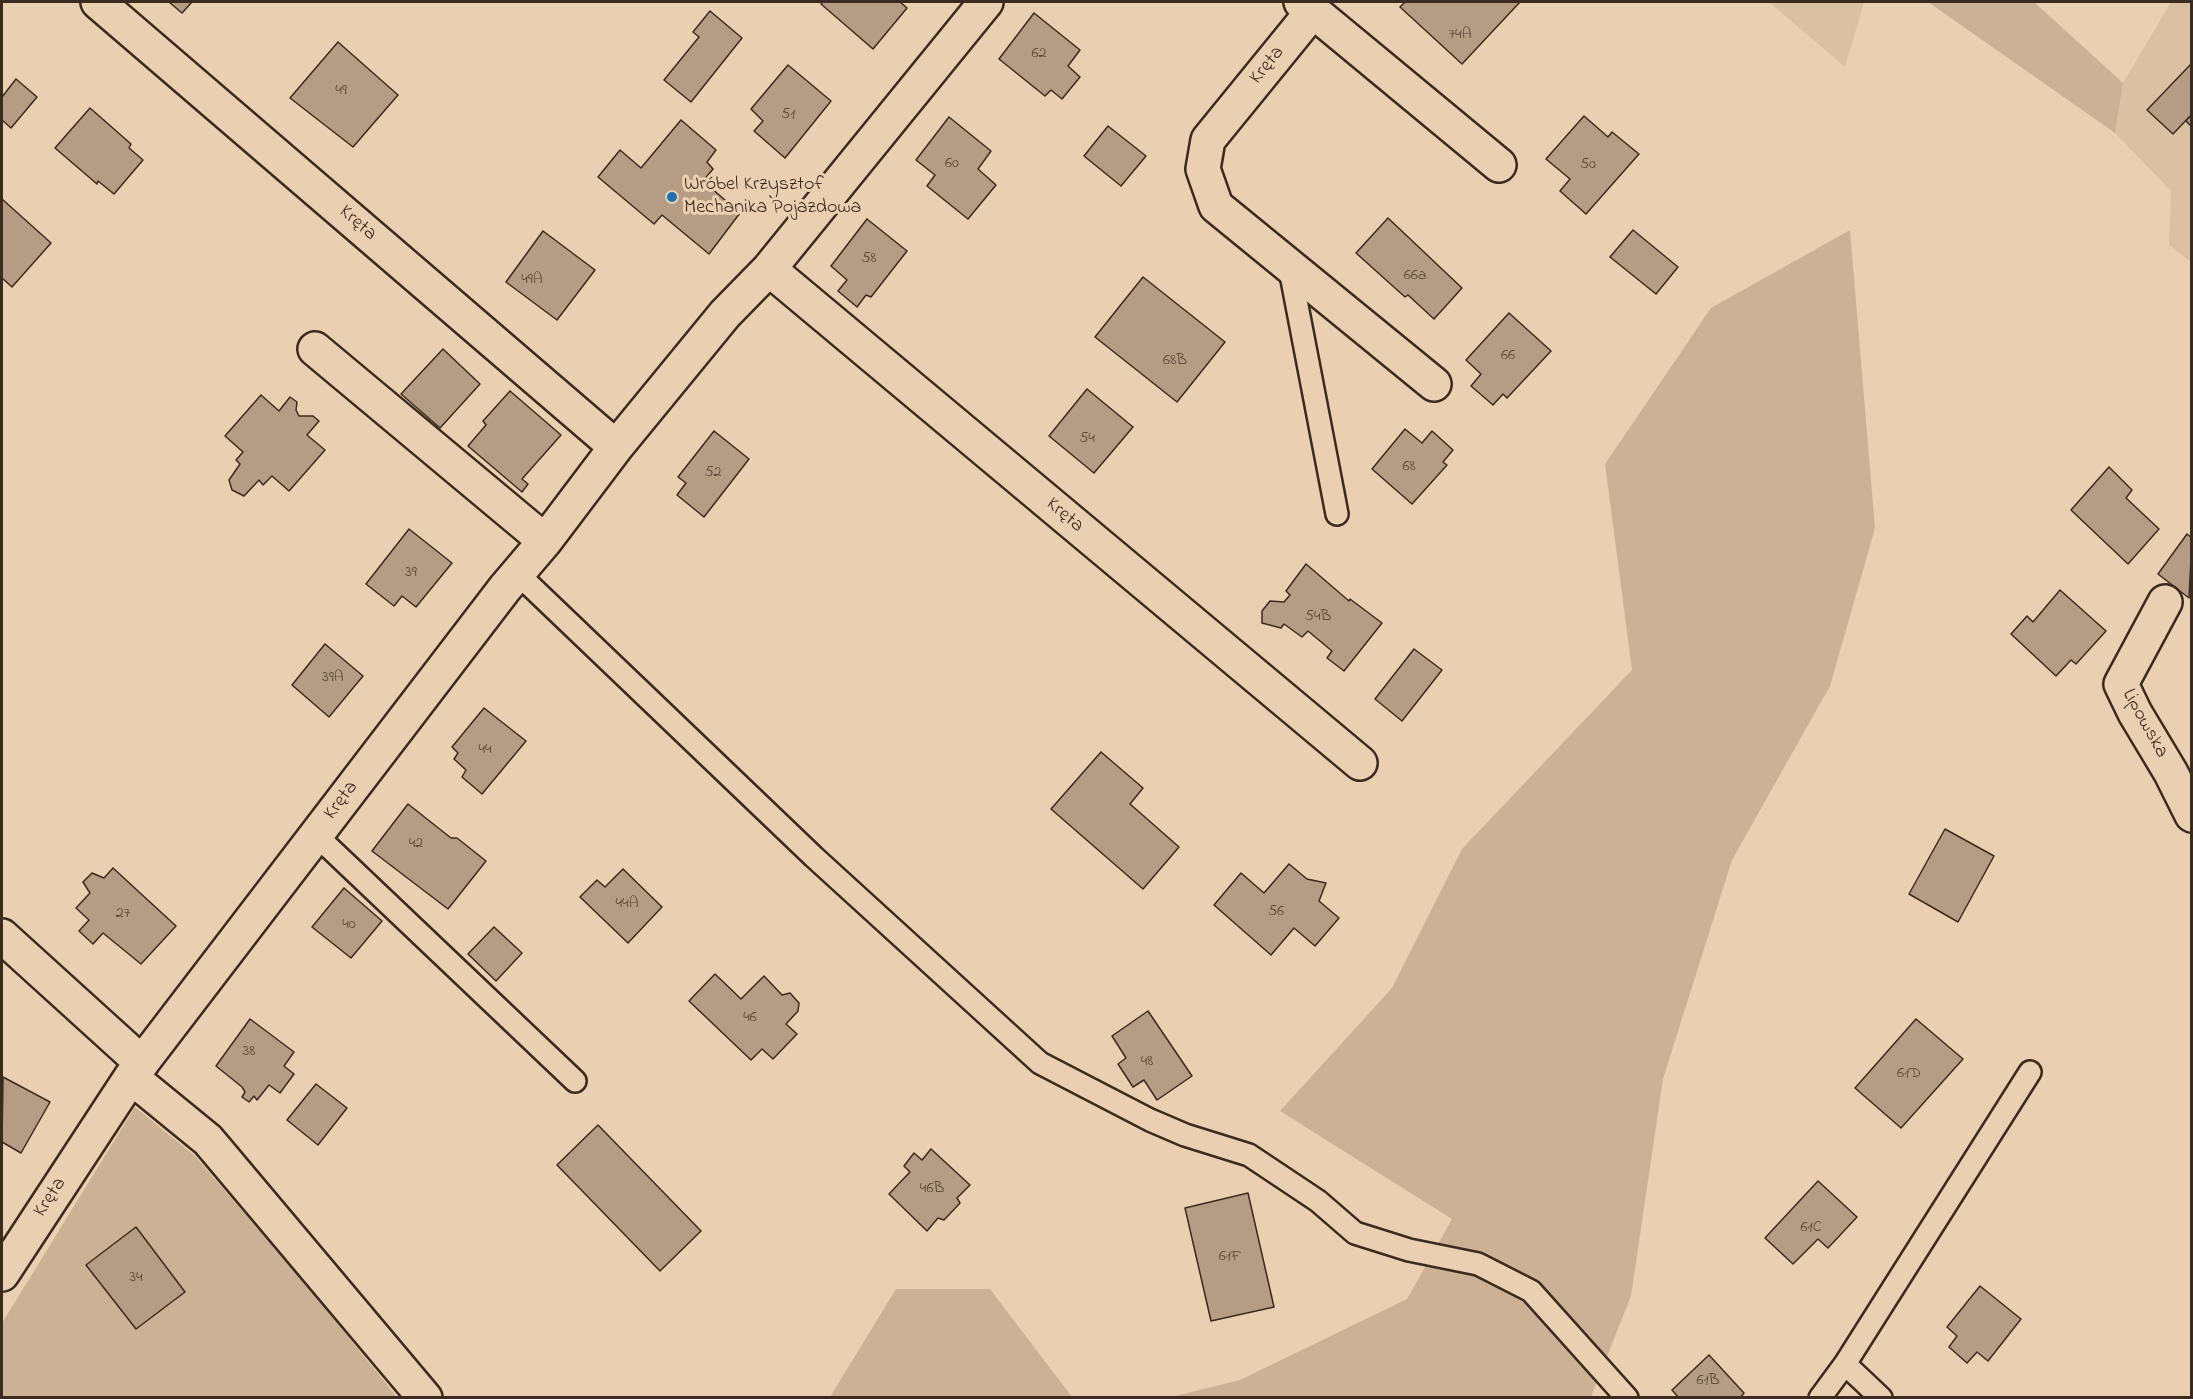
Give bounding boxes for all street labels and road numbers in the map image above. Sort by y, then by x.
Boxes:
street label: Kręta [1245,42,1291,90]
street label: Kręta [333,201,381,247]
street label: Kręta [1040,493,1088,539]
street label: Lipowska [2115,685,2173,763]
street label: Kręta [320,777,364,825]
street label: Kręta [29,1174,73,1222]

